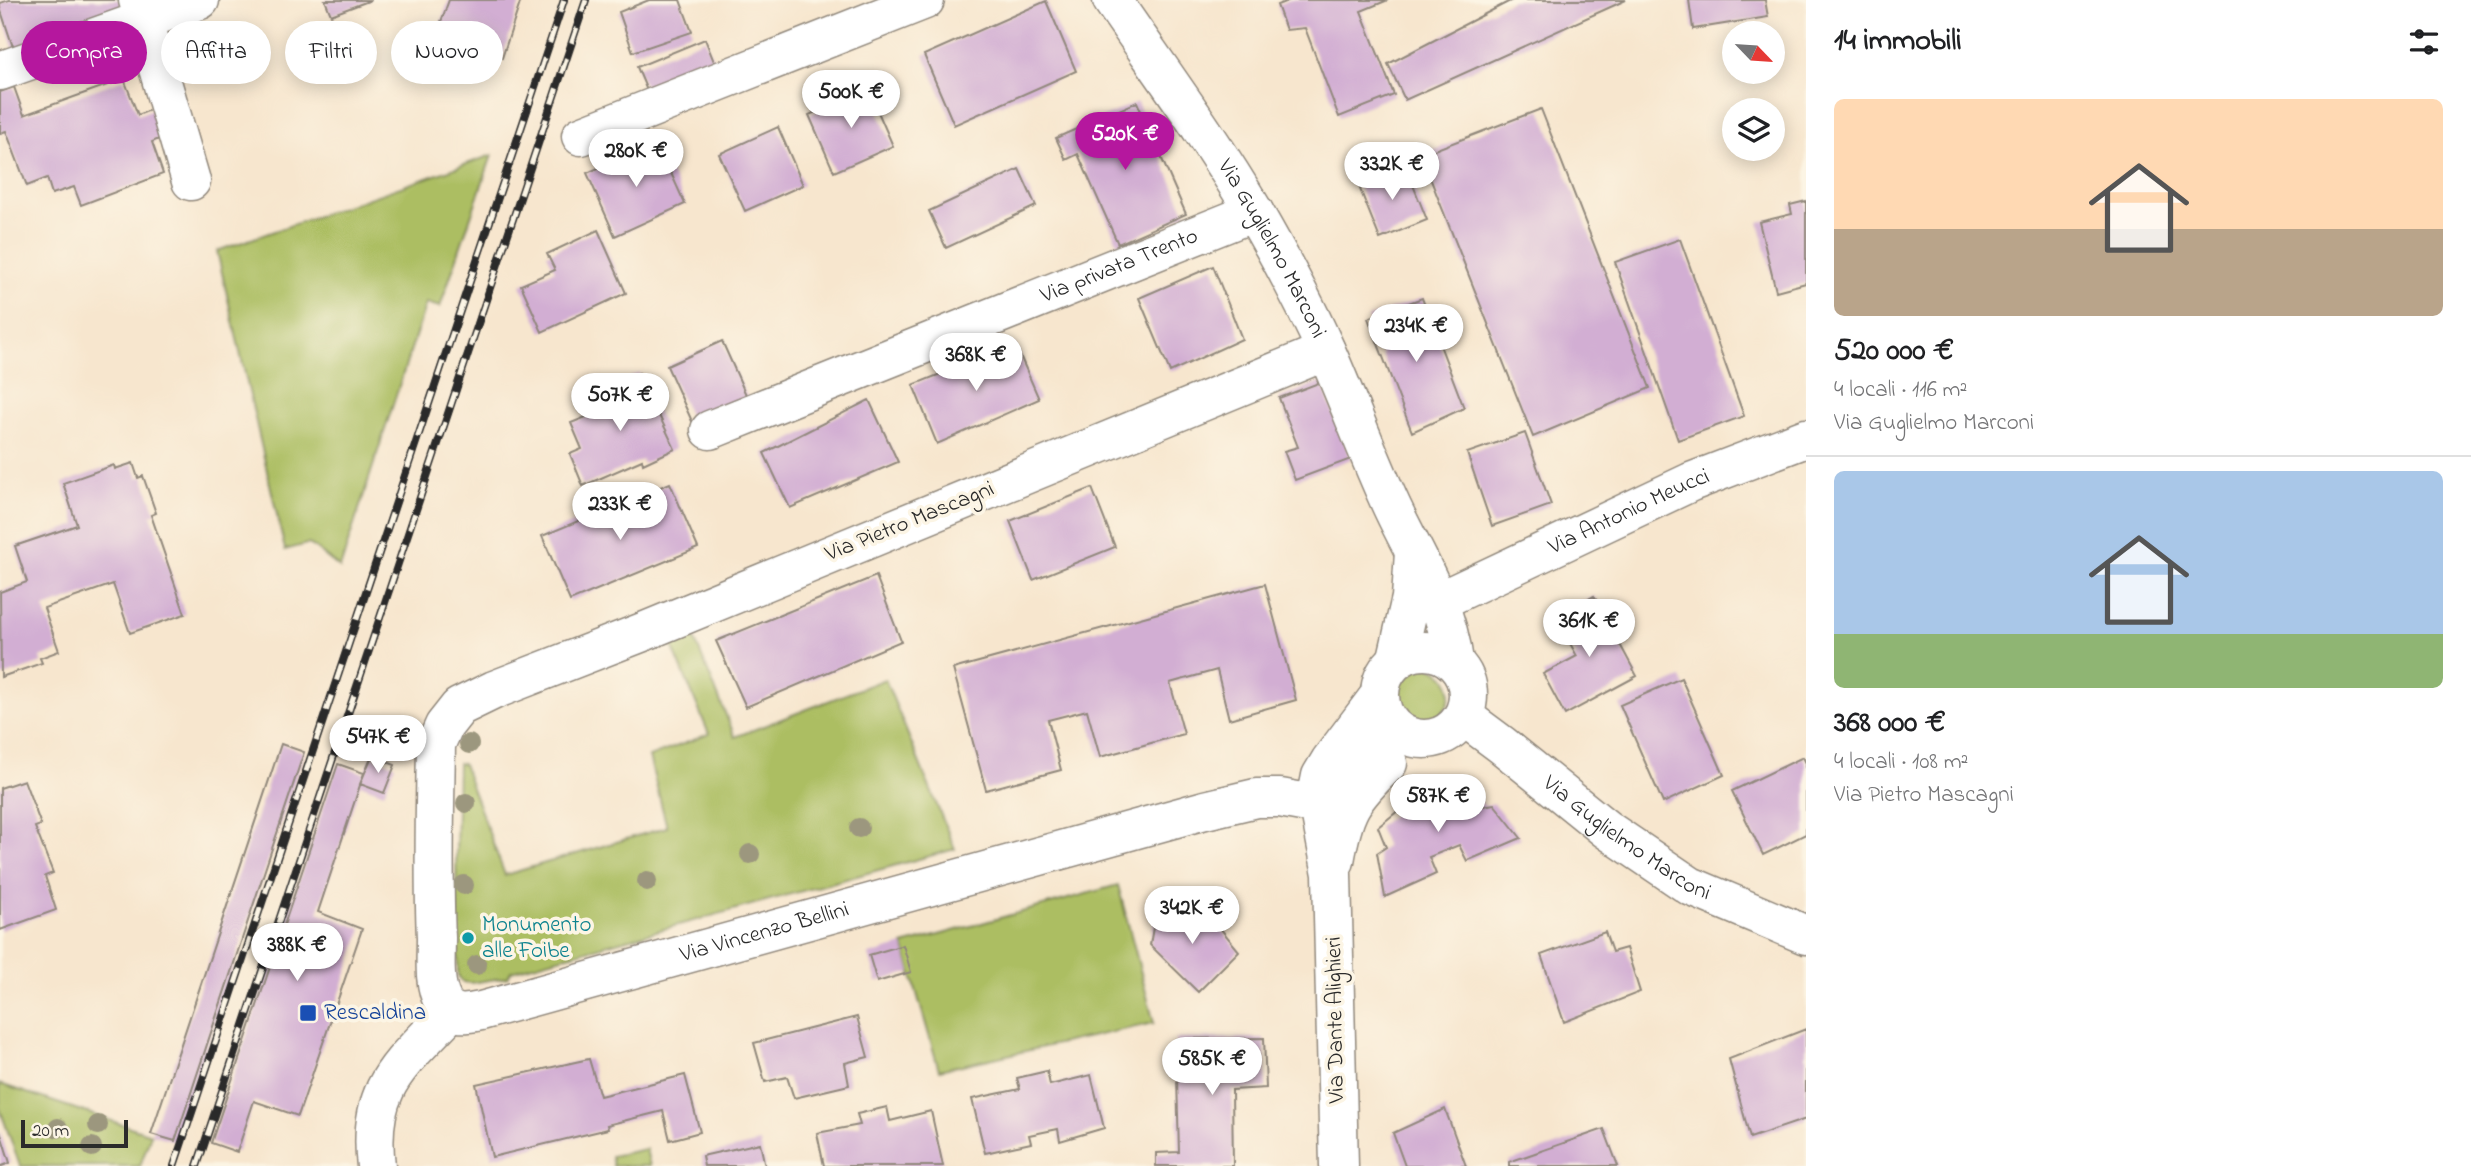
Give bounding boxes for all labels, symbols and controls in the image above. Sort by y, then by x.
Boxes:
text: 14 immobili [1834,20,1962,64]
chip: Compra [21,21,147,84]
chip: Affitta [161,21,271,84]
chip: Filtri [285,21,377,84]
chip: Nuovo [391,21,503,84]
north arrow [1722,21,1785,84]
map controls [1722,21,1785,161]
icon: filters [2405,23,2443,61]
pin: 500K € [794,71,908,130]
text: 500K € [818,76,884,109]
button: layers [1722,98,1785,161]
pin: 520K € [1068,113,1182,172]
text: 520K € [1091,118,1159,151]
pin: 280K € [579,130,693,189]
text: 280K € [605,135,667,168]
pin: 332K € [1335,142,1449,202]
icon: home [2076,145,2202,271]
text: 332K € [1360,148,1424,181]
street label: Via Guglielmo Marconi [1208,152,1335,344]
street label: Via privata Trento [1035,220,1203,313]
pin: 234K € [1359,304,1473,364]
text: 234K € [1384,310,1448,343]
text: 520 000 € [1834,330,1954,374]
pin: 368K € [919,334,1033,393]
text: 368K € [945,339,1007,372]
pin: 507K € [563,374,677,433]
text: 4 locali · 116 m² [1834,374,1967,407]
text: 507K € [587,379,653,412]
text: Via Guglielmo Marconi [1834,407,2034,440]
street label: Via Antonio Meucci [1542,460,1714,564]
street label: Via Pietro Mascagni [820,473,1000,572]
pin: 233K € [563,482,677,542]
text: 233K € [588,488,652,521]
icon: home [2076,517,2202,643]
pin: 361K € [1532,600,1646,659]
text: 361K € [1559,605,1619,638]
text: 368 000 € [1834,702,1946,746]
pin: 547K € [321,716,435,775]
text: 547K € [345,721,411,754]
text: 4 locali · 108 m² [1834,746,1968,779]
street label: Via Guglielmo Marconi [1535,767,1716,909]
pin: 587K € [1381,774,1495,834]
text: Via Pietro Mascagni [1834,779,2014,812]
text: 587K € [1406,780,1470,813]
pin: 342K € [1135,886,1249,946]
text: 342K € [1160,892,1224,925]
street label: Via Vincenzo Bellini [675,893,853,972]
place label: Monumento alle Foibe [482,909,592,968]
pin: 388K € [240,923,354,983]
text: 388K € [267,929,327,962]
marker: Monumento alle Foibe [460,930,476,946]
street label: Via Dante Alighieri [1318,936,1355,1105]
place label: Rescaldina [324,997,426,1030]
marker: Rescaldina [298,1003,318,1023]
pin: 585K € [1155,1038,1269,1097]
text: 585K € [1178,1043,1246,1076]
scale bar [21,1117,128,1149]
text: 20 m [32,1118,69,1145]

